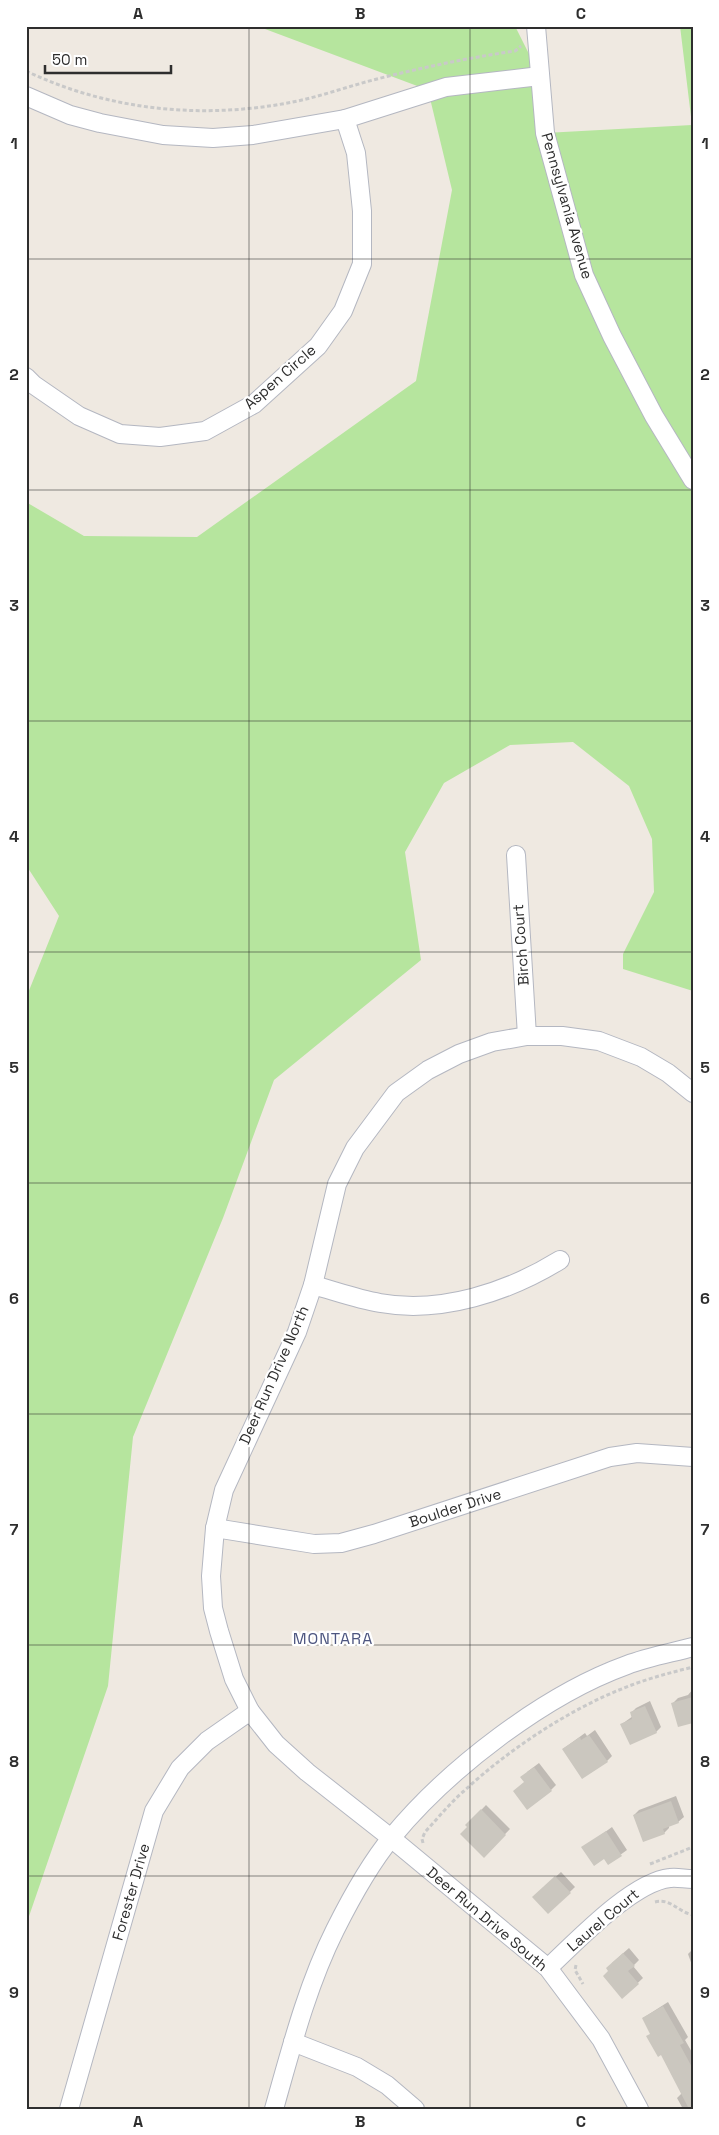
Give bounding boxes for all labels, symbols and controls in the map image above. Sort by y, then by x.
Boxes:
text: A [133,3,143,24]
text: B [355,3,365,24]
text: C [576,3,586,24]
scale bar [45,42,171,74]
text: 50 m [52,50,87,69]
street label: Pennsylvania Avenue [537,130,598,281]
text: 1 [10,133,18,154]
text: 1 [701,133,709,154]
street label: Aspen Circle [240,340,320,413]
text: 2 [9,364,19,385]
text: 2 [700,364,710,385]
text: 3 [9,595,19,616]
text: 3 [700,595,710,616]
text: 4 [9,826,19,847]
text: 4 [700,826,710,847]
street label: Birch Court [508,904,533,986]
text: 5 [9,1057,19,1078]
text: 5 [700,1057,710,1078]
text: 6 [9,1288,19,1309]
text: 6 [700,1288,710,1309]
street label: Deer Run Drive North [234,1303,313,1447]
street label: Boulder Drive [406,1484,504,1531]
text: 7 [10,1519,19,1540]
text: 7 [701,1519,710,1540]
district label: MONTARA [293,1628,373,1649]
text: 8 [9,1751,19,1772]
text: 8 [700,1751,710,1772]
street label: Forester Drive [108,1841,153,1943]
street label: Deer Run Drive South [423,1862,552,1975]
street label: Laurel Court [563,1884,643,1955]
text: 9 [9,1982,19,2003]
text: 9 [700,1982,710,2003]
text: A [133,2111,143,2132]
text: B [355,2111,365,2132]
text: C [576,2111,586,2132]

